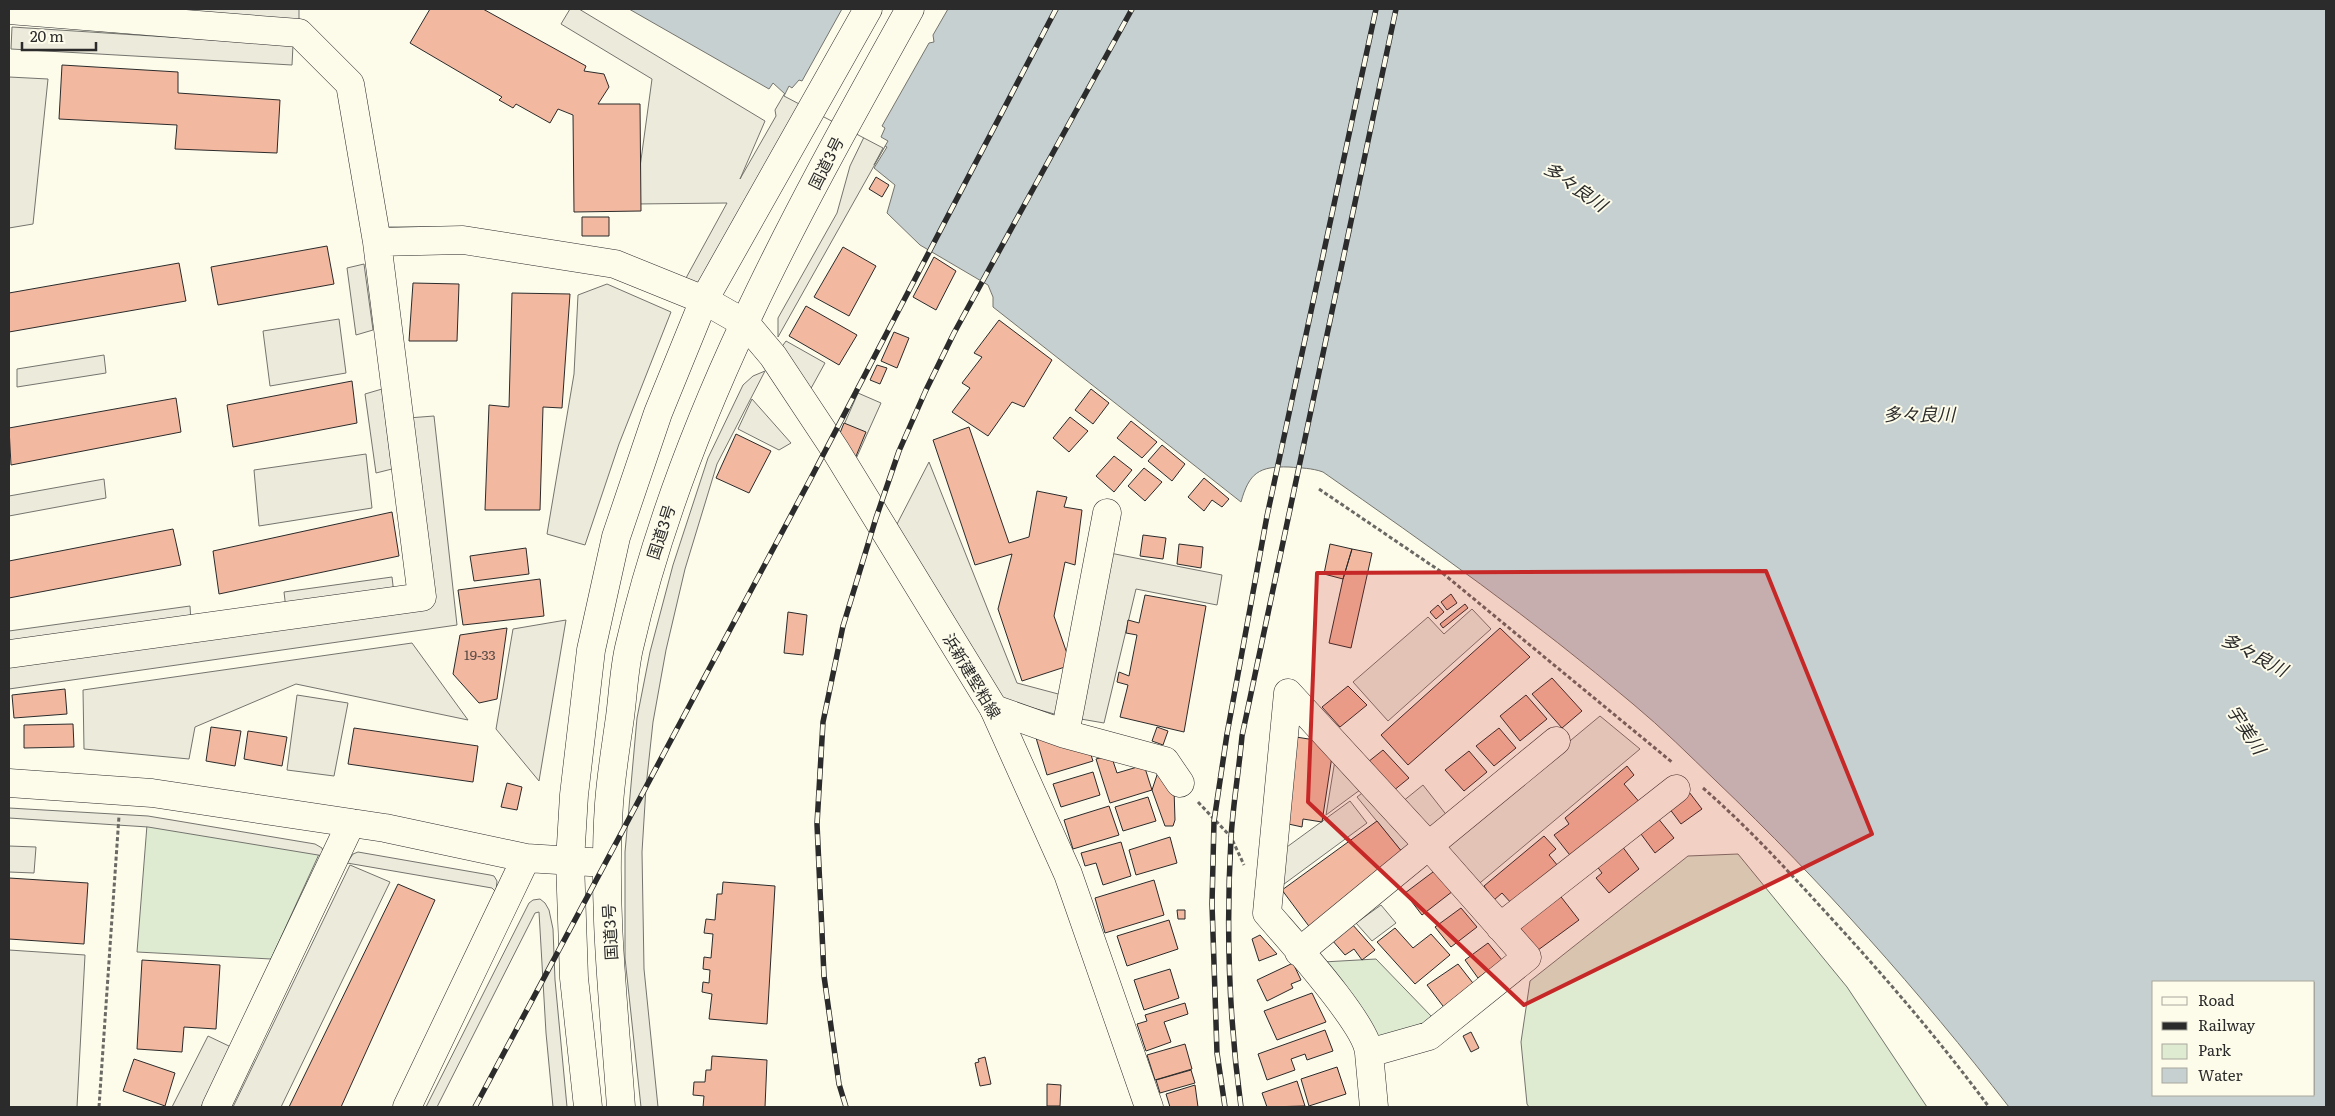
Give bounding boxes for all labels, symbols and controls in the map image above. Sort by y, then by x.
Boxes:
scale bar [22,20,96,52]
text: 20 m [30,24,64,47]
street label: 国道3号 [802,132,849,193]
water label: 多々良川 [1539,154,1615,219]
water label: 多々良川 [1883,400,1957,427]
street label: 国道3号 [640,501,680,562]
water label: 多々良川 [2217,625,2295,683]
street label: 浜新建堅粕線 [938,628,1008,723]
house number: 19-33 [464,644,496,664]
water label: 宇美川 [2221,699,2274,761]
street label: 国道3号 [596,903,622,961]
legend [2152,981,2315,1096]
text: Road [2198,988,2234,1011]
text: Railway [2198,1013,2256,1036]
text: Park [2198,1038,2232,1061]
text: Water [2198,1063,2243,1086]

